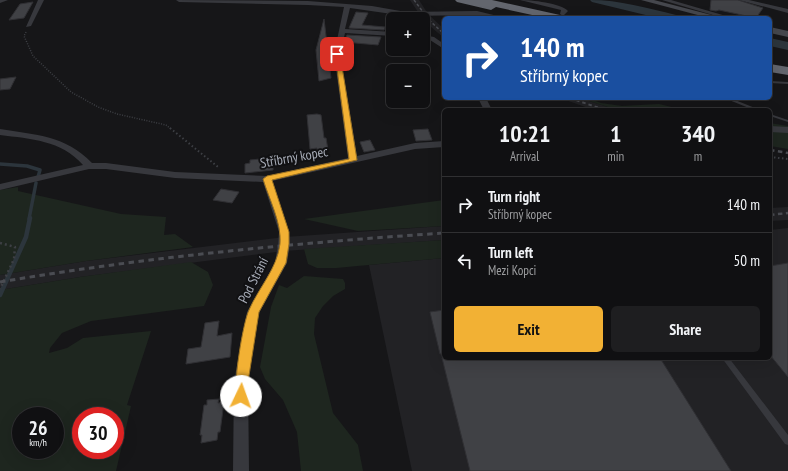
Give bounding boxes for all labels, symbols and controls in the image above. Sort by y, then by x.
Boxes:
map controls [386,12,430,108]
button: + [386,12,430,56]
text: 140 m [520,28,584,65]
icon: right [454,32,506,84]
pin [320,37,354,71]
icon: arrive [326,43,348,65]
button: − [386,64,430,108]
text: Stříbrný kopec [520,64,608,87]
text: 10:21 [499,118,551,149]
text: 1 [610,118,621,149]
text: 340 [681,118,715,149]
street label: Stříbrný kopec [259,142,329,172]
text: Arrival [510,148,539,165]
text: min [607,148,624,165]
text: m [694,148,702,165]
text: Turn right [488,187,540,206]
icon: right [454,194,476,216]
text: 140 m [727,195,760,214]
text: Stříbrný kopec [488,206,552,223]
text: Turn left [488,243,533,262]
icon: left [454,250,476,272]
text: 50 m [734,251,760,270]
street label: Pod Strání [234,254,272,306]
text: Mezi Kopci [488,262,536,279]
button: Exit [454,306,603,352]
button: Share [611,306,760,352]
position arrow [220,375,262,417]
speed limit sign: 30 [72,407,124,459]
text: 26 [28,415,48,441]
text: km/h [29,436,47,449]

